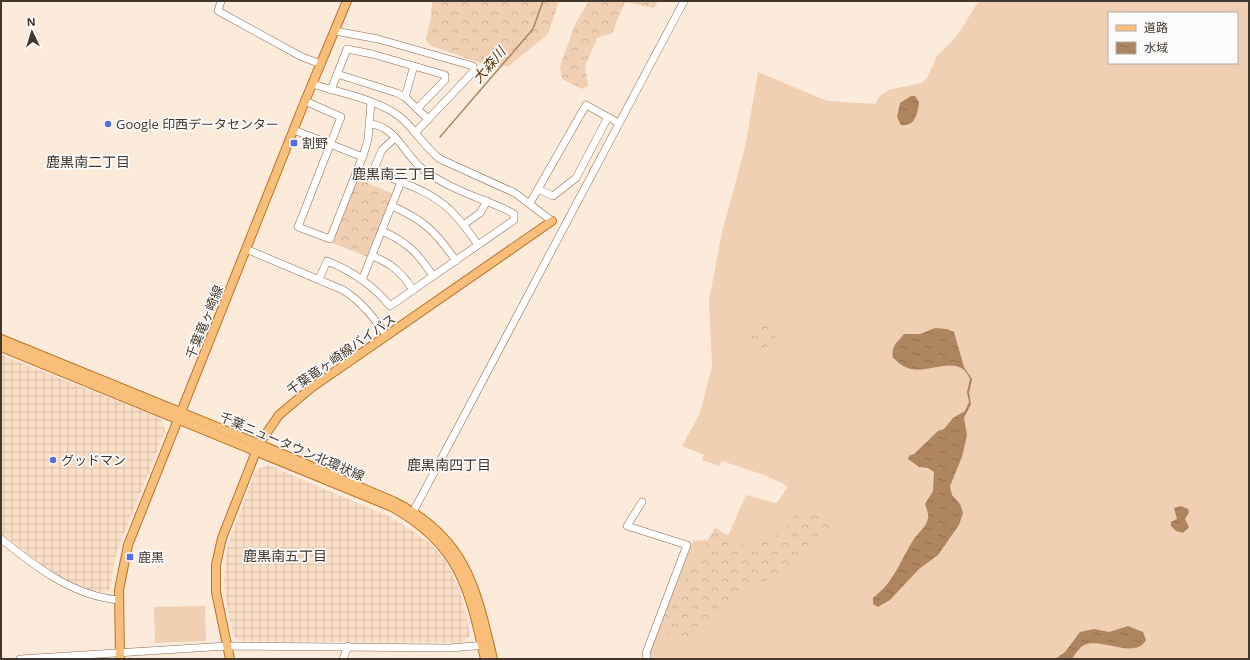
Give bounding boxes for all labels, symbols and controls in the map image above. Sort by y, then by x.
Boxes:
north arrow [12,12,52,52]
legend [1108,12,1238,64]
text: N [26,14,36,29]
text: 道路 [1144,19,1168,36]
text: 水域 [1144,39,1168,56]
water label: 大森川 [468,41,511,87]
place label: Google 印西データセンター [116,115,279,133]
marker: Google 印西データセンター [103,119,113,129]
place label: 割野 [302,134,328,152]
marker: 割野 [289,138,299,148]
district label: 鹿黒南二丁目 [46,152,130,171]
district label: 鹿黒南三丁目 [352,164,436,183]
street label: 千葉竜ヶ崎線 [181,282,227,362]
street label: 千葉竜ヶ崎線バイパス [283,309,399,399]
street label: 千葉ニュータウン北環状線 [217,407,367,485]
place label: グッドマン [61,451,126,469]
marker: グッドマン [48,455,58,465]
district label: 鹿黒南四丁目 [407,455,491,474]
district label: 鹿黒南五丁目 [243,546,327,565]
place label: 鹿黒 [138,548,164,566]
marker: 鹿黒 [125,552,135,562]

